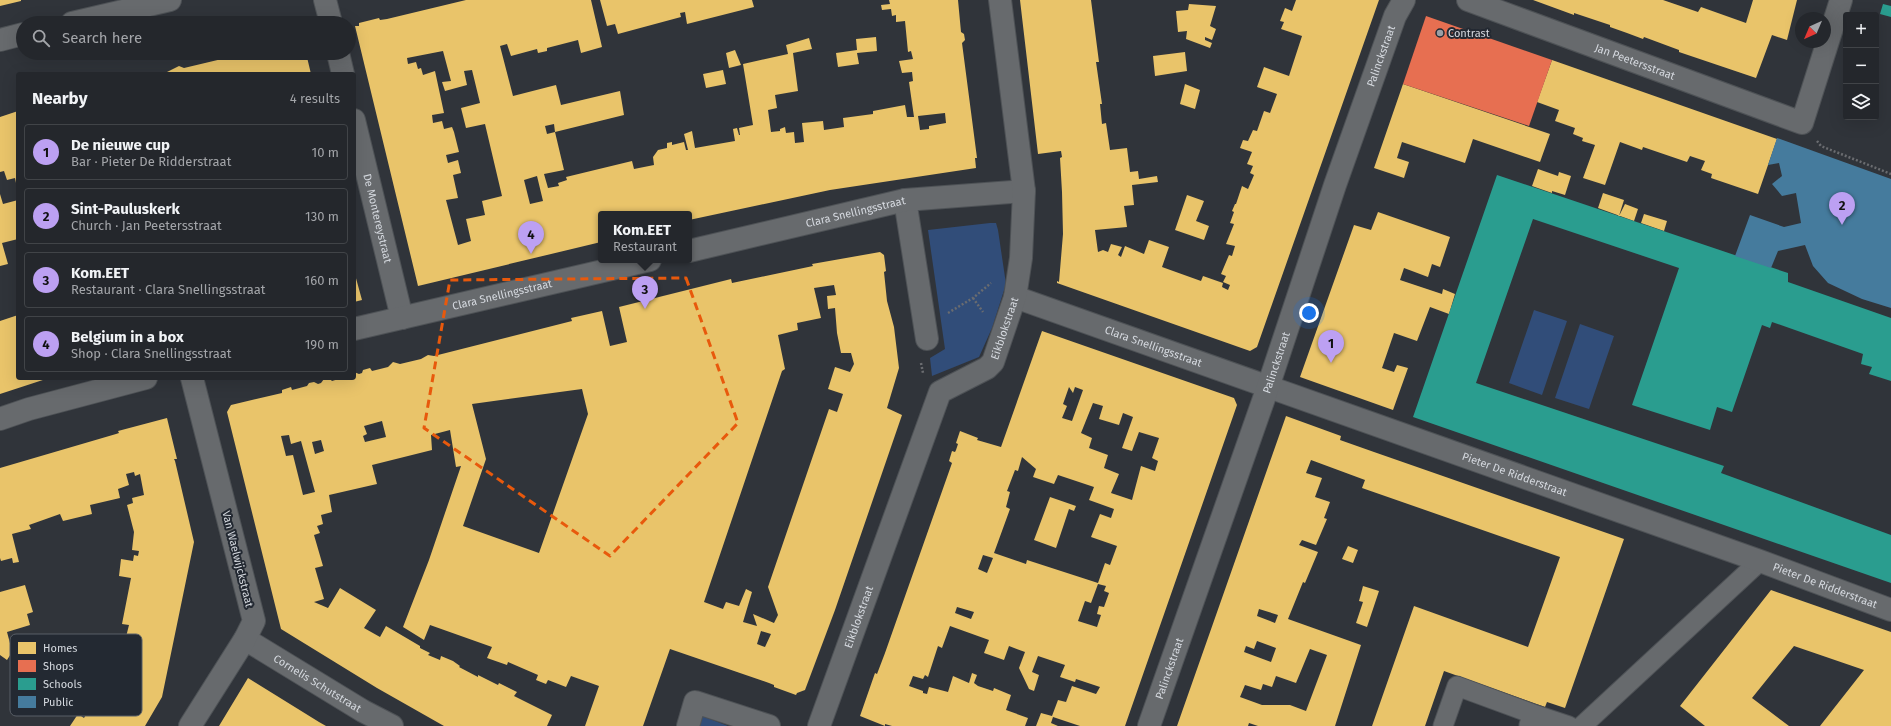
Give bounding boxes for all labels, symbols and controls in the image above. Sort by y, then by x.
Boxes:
north arrow [1795,12,1831,48]
map controls [1843,12,1879,120]
button: + [1843,12,1879,48]
search box [16,16,356,60]
street label: Palinckstraat [1364,24,1398,89]
icon: search [30,27,52,49]
place label: Contrast [1448,27,1490,40]
marker: Contrast [1435,28,1445,38]
text: Search here [62,29,142,47]
street label: Jan Peetersstraat [1593,41,1677,83]
button: − [1843,48,1879,84]
button: layers [1843,84,1879,120]
text: Nearby [32,88,87,109]
text: 4 results [290,91,340,106]
text: De nieuwe cup [71,136,170,154]
text: 1 [43,145,49,160]
text: 10 m [312,145,339,160]
text: Bar · Pieter De Ridderstraat [71,154,231,169]
street label: De Montereystraat [360,172,394,264]
pin: 2 [1829,192,1855,225]
street label: Clara Snellingsstraat [804,194,907,230]
text: Sint-Pauluskerk [71,200,180,218]
text: 2 [43,209,49,224]
text: 130 m [305,209,339,224]
popup [598,211,692,263]
text: Church · Jan Peetersstraat [71,218,222,233]
pin: 4 [518,221,544,254]
text: Kom.EET [613,221,671,239]
text: Restaurant [613,239,677,254]
text: Kom.EET [71,264,129,282]
text: 3 [43,273,49,288]
text: 160 m [305,273,339,288]
pin: 3 [632,276,658,309]
street label: Clara Snellingsstraat [451,277,553,313]
text: Restaurant · Clara Snellingsstraat [71,282,265,297]
street label: Eikblokstraat [988,296,1021,362]
your location [1299,303,1319,323]
street label: Clara Snellingsstraat [1103,323,1204,370]
text: Belgium in a box [71,328,184,346]
street label: Palinckstraat [1260,330,1293,395]
pin: 1 [1318,330,1344,363]
text: 4 [42,337,50,352]
text: 190 m [305,337,339,352]
text: Shop · Clara Snellingsstraat [71,346,231,361]
street label: Pieter De Ridderstraat [1460,450,1569,499]
street label: Van Waelwijckstraat [219,510,256,609]
street label: Pieter De Ridderstraat [1771,560,1879,611]
street label: Eikblokstraat [842,584,876,650]
legend [10,634,142,716]
street label: Palinckstraat [1153,636,1186,701]
text: Homes [43,642,77,655]
street label: Cornelis Schutstraat [271,652,364,715]
text: Shops [43,660,74,673]
text: Schools [43,678,82,691]
text: Public [43,696,74,709]

